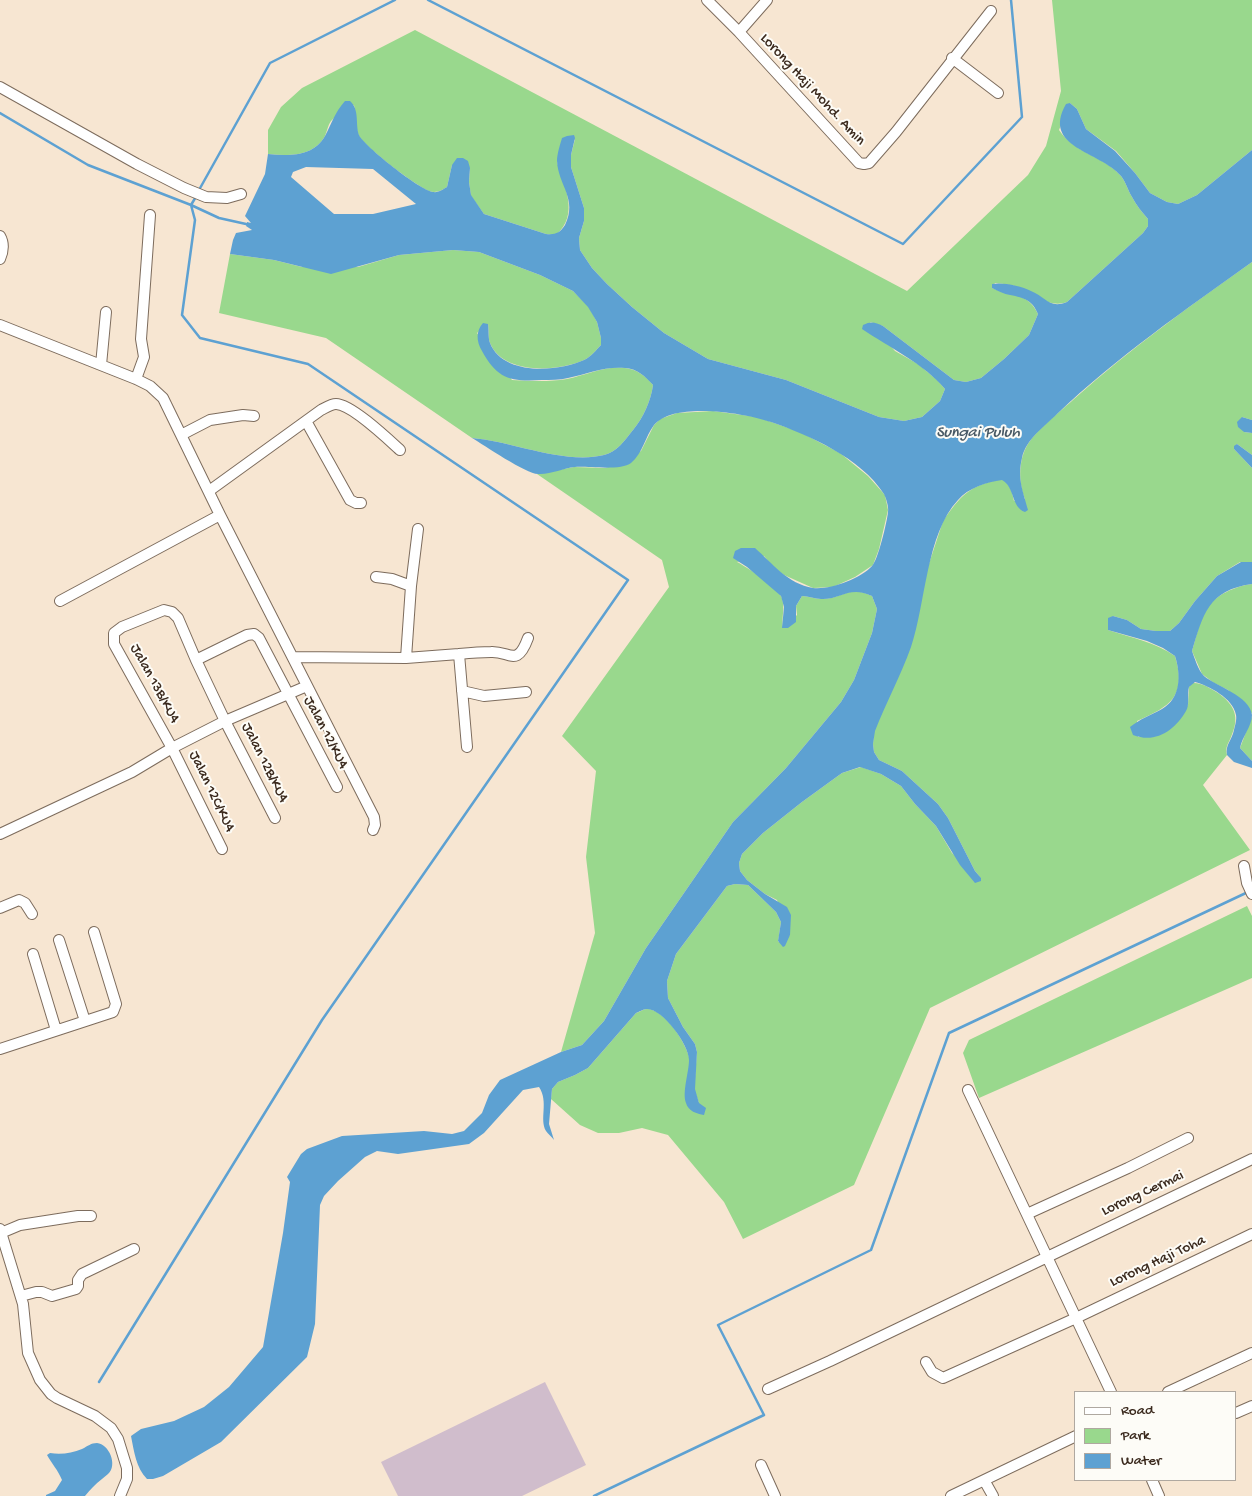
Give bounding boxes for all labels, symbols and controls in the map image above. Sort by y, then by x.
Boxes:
street label: Lorong Haji Mohd. Amin [755,30,869,150]
water label: Sungai Puluh [936,424,1020,444]
street label: Jalan 13B/KU4 [125,641,183,727]
street label: Jalan 12/KU4 [298,694,352,772]
street label: Jalan 12B/KU4 [236,720,292,806]
street label: Jalan 12C/KU4 [184,749,238,835]
street label: Lorong Cermai [1099,1167,1187,1221]
street label: Lorong Haji Toha [1107,1232,1209,1292]
legend [1074,1391,1237,1481]
text: Road [1121,1402,1154,1420]
text: Park [1121,1427,1150,1445]
text: Water [1121,1452,1161,1470]

